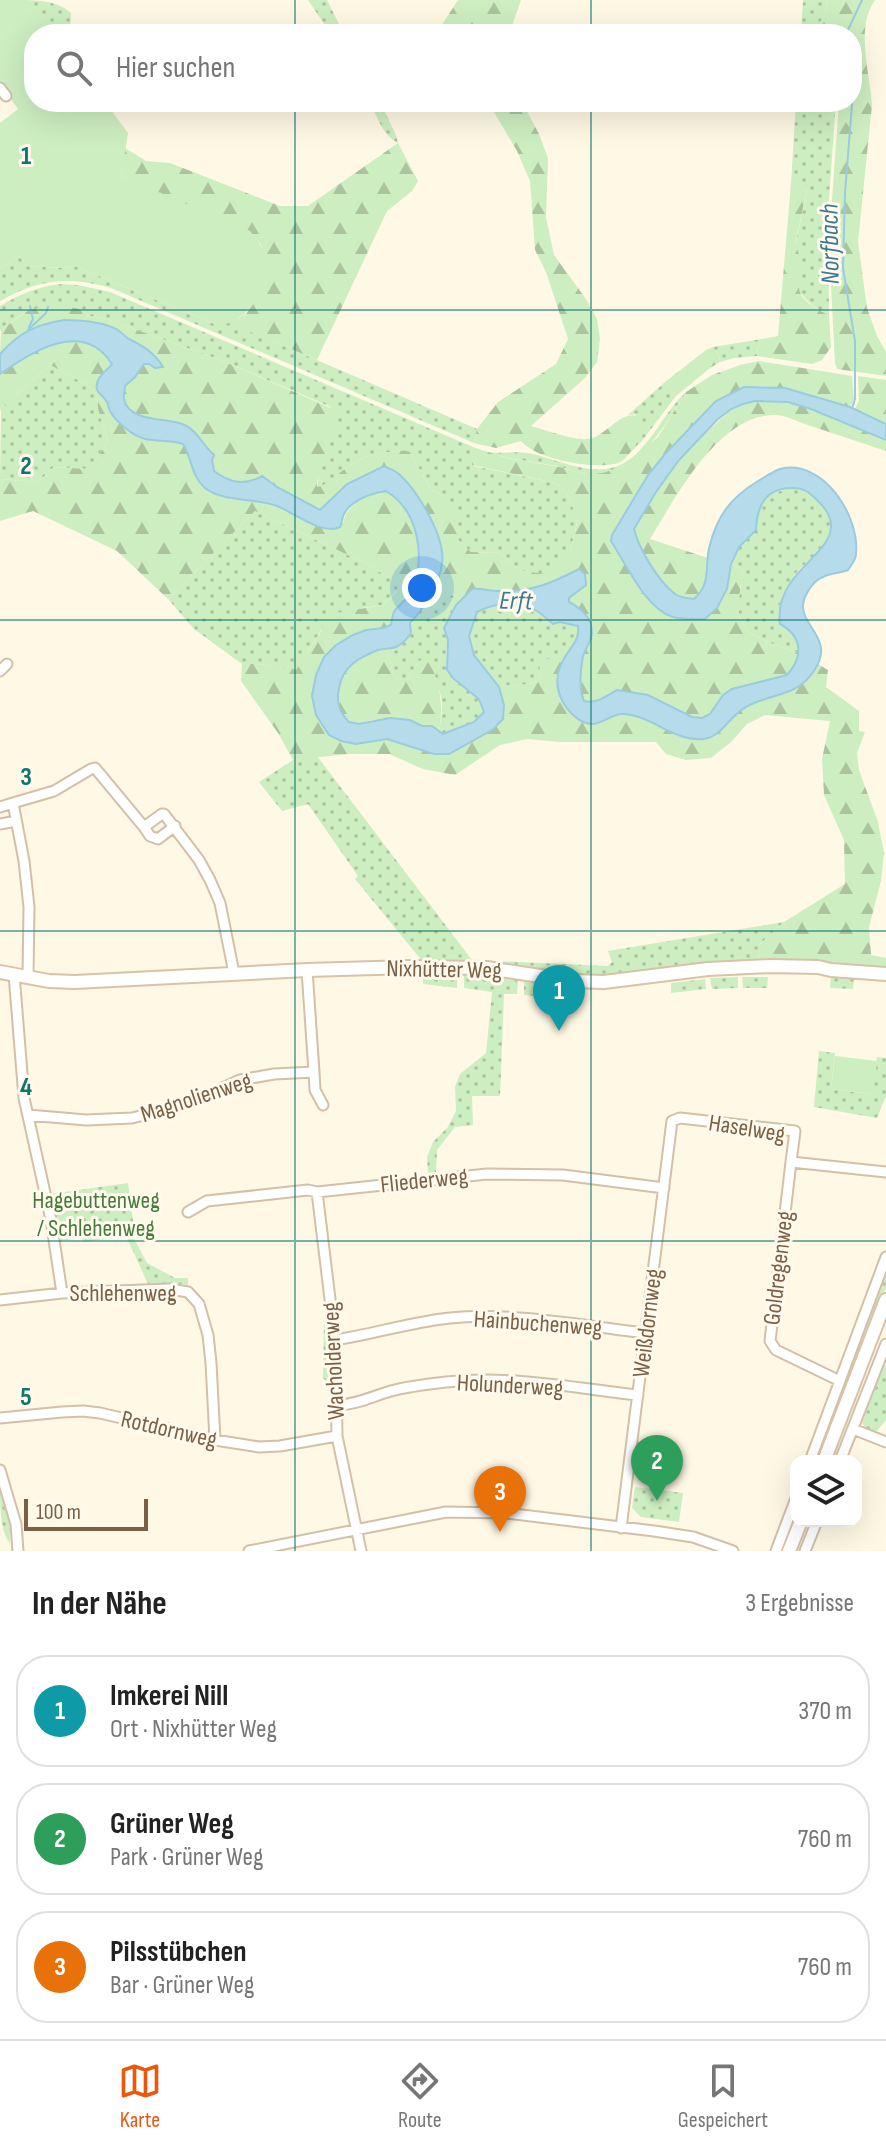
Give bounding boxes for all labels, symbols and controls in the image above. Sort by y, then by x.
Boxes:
search box [24,24,862,112]
icon: search [52,46,96,90]
text: Hier suchen [116,50,235,86]
text: 1 [21,141,31,172]
water label: Norfbach [814,203,847,285]
text: 2 [20,451,32,482]
your location [402,568,442,608]
water label: Erft [499,585,534,618]
text: 3 [20,762,32,793]
street label: Nixhütter Weg [386,954,502,985]
pin: 1 [533,965,585,1031]
street label: Magnolienweg [137,1066,255,1129]
text: 4 [20,1072,32,1103]
street label: Haselweg [707,1108,787,1149]
street label: Fliederweg [379,1161,469,1200]
park label: Hagebuttenweg / Schlehenweg [32,1186,160,1243]
street label: Goldregenweg [757,1209,800,1327]
street label: Weißdornweg [626,1267,669,1379]
street label: Schlehenweg [69,1279,177,1308]
street label: Wacholderweg [316,1301,351,1421]
street label: Hainbuchenweg [473,1305,603,1342]
street label: Holunderweg [456,1368,564,1403]
text: 5 [20,1382,32,1413]
street label: Rotdornweg [118,1404,220,1455]
pin: 2 [631,1435,683,1501]
map controls [790,1455,862,1527]
button: layers [790,1455,862,1527]
pin: 3 [474,1466,526,1532]
scale bar [24,1495,148,1531]
text: 100 m [36,1499,81,1526]
text: In der Nähe [32,1583,167,1624]
text: 3 Ergebnisse [745,1588,854,1619]
text: Imkerei Nill [110,1678,228,1714]
text: 1 [55,1696,65,1727]
text: 370 m [798,1696,852,1727]
text: Ort · Nixhütter Weg [110,1714,277,1745]
text: Grüner Weg [110,1806,234,1842]
text: 2 [54,1824,66,1855]
text: 760 m [798,1824,852,1855]
text: Park · Grüner Weg [110,1842,263,1873]
text: Pilsstübchen [110,1934,247,1970]
text: 3 [54,1952,66,1983]
text: 760 m [798,1952,852,1983]
text: Bar · Grüner Weg [110,1970,254,2001]
tab: Karte [118,2059,162,2134]
tab: Route [398,2059,442,2134]
tab: Gespeichert [678,2059,768,2134]

